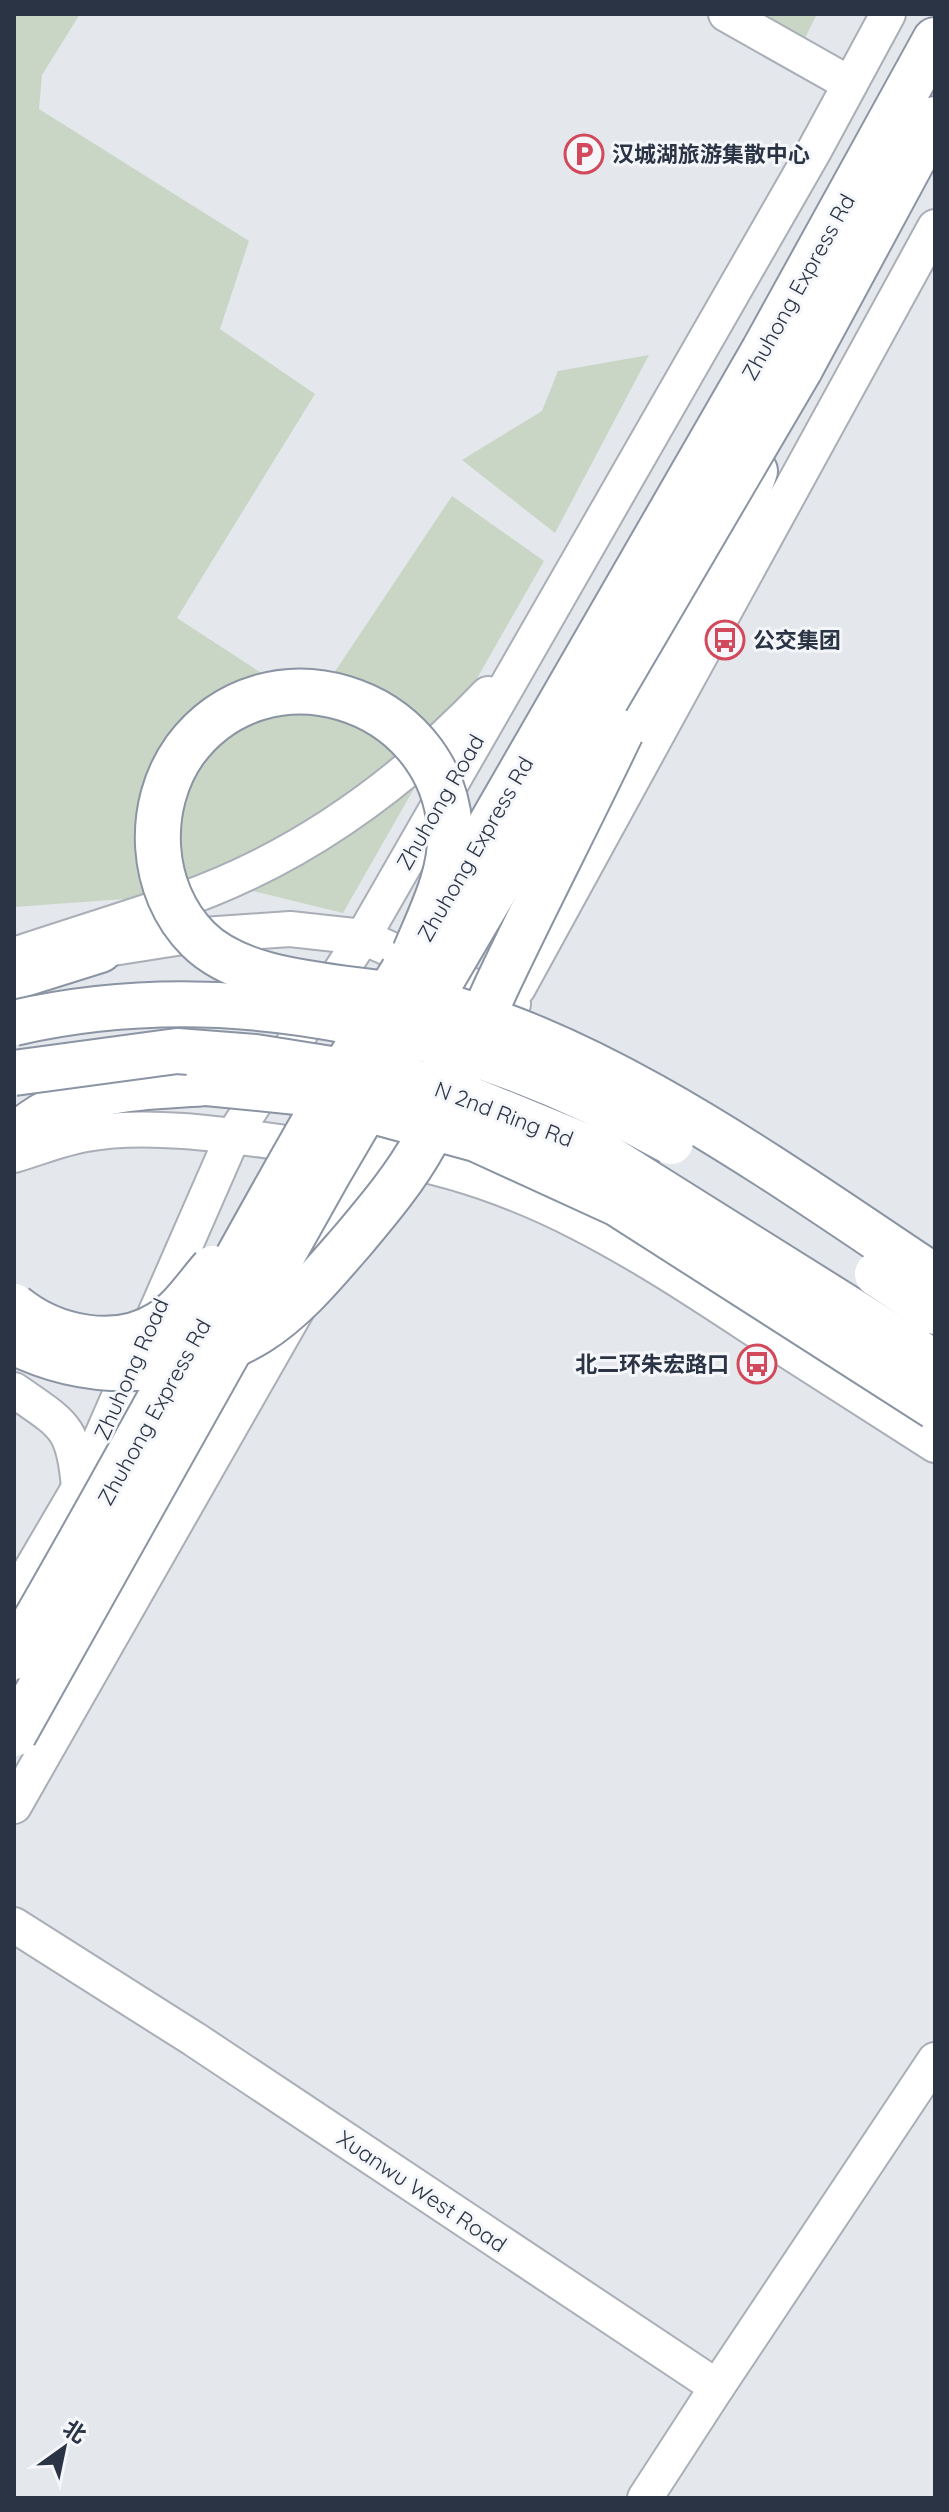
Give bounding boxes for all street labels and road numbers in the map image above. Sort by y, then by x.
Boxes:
street label: Zhuhong Express Rd [735,189,861,385]
street label: Zhuhong Road [390,729,490,875]
street label: Zhuhong Express Rd [411,752,539,946]
street label: N 2nd Ring Rd [431,1075,577,1153]
street label: Zhuhong Road [87,1294,175,1444]
street label: Zhuhong Express Rd [91,1314,217,1510]
street label: Xuanwu West Road [332,2124,512,2258]

